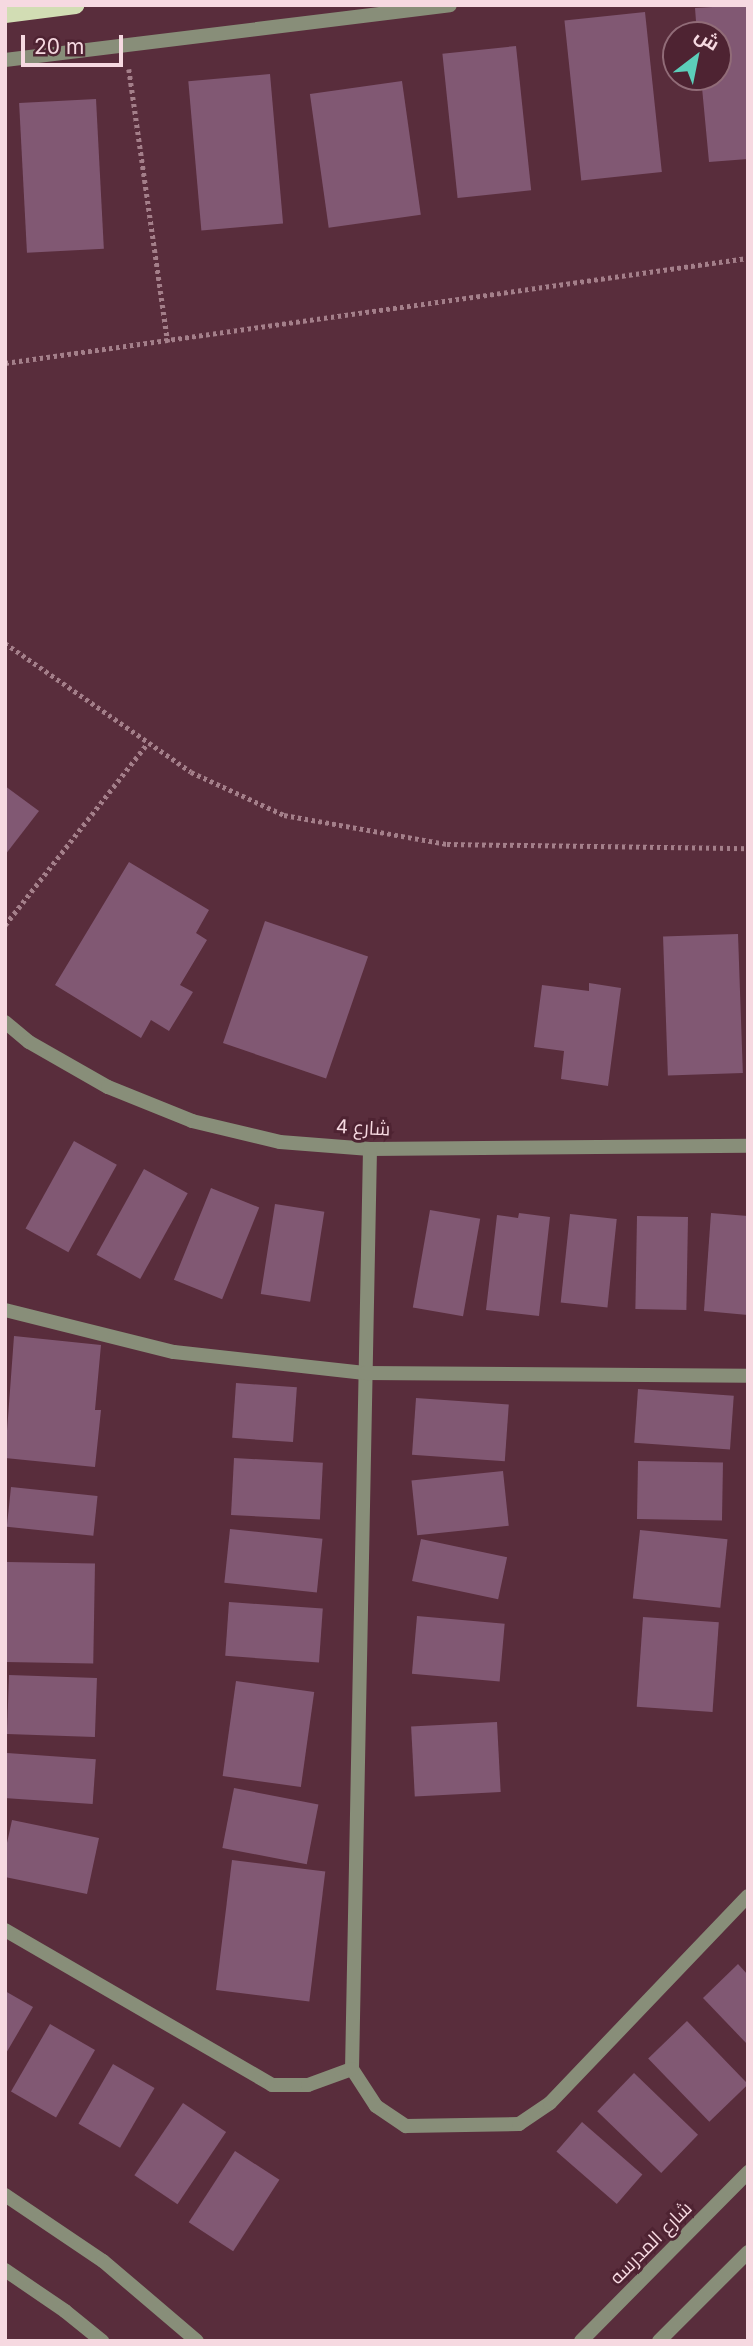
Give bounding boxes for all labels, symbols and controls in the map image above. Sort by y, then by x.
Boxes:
scale bar [24,21,126,65]
north arrow [662,21,732,91]
text: ش [691,23,724,56]
text: 20 m [34,34,84,59]
street label: شارع 4 [335,1115,391,1141]
street label: شارع المدرسه [605,2197,697,2289]

